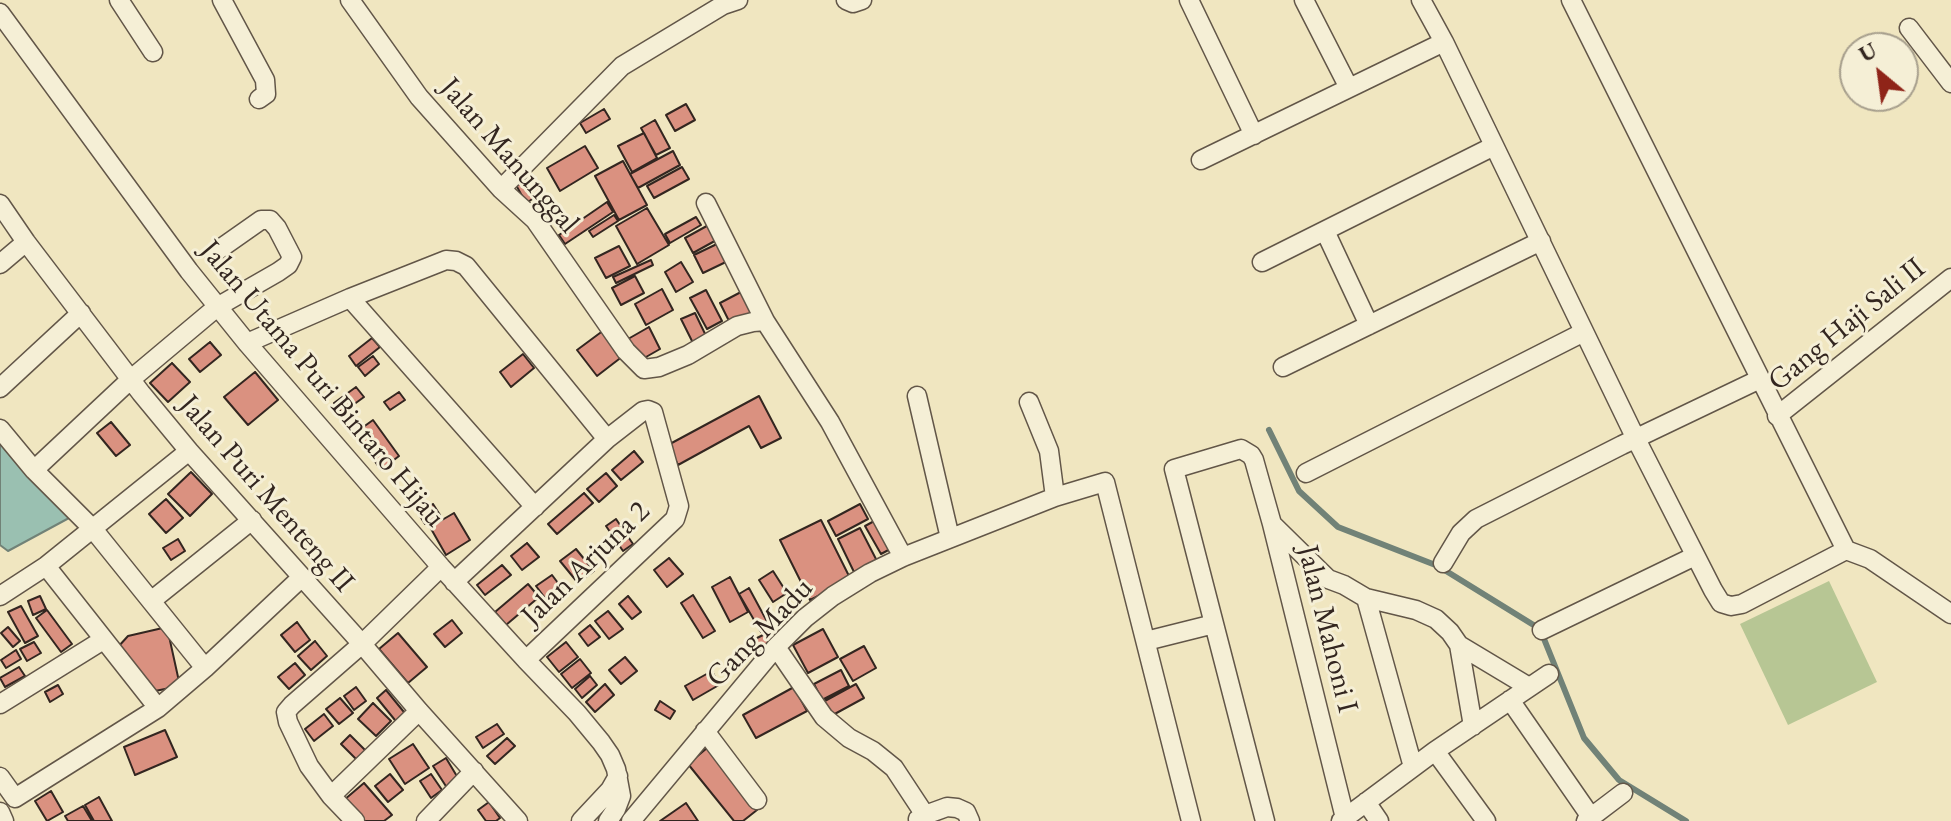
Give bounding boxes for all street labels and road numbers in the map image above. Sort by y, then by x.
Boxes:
street label: Jalan Manunggal [432,71,586,241]
street label: Jalan Utama Puri Bintaro Hijau [192,233,452,535]
street label: Gang Haji Sali II [1761,251,1933,399]
street label: Jalan Puri Menteng II [171,388,361,600]
street label: Jalan Arjuna 2 [514,494,658,634]
street label: Jalan Mahoni I [1289,542,1365,716]
street label: Gang Madu [699,571,821,695]

